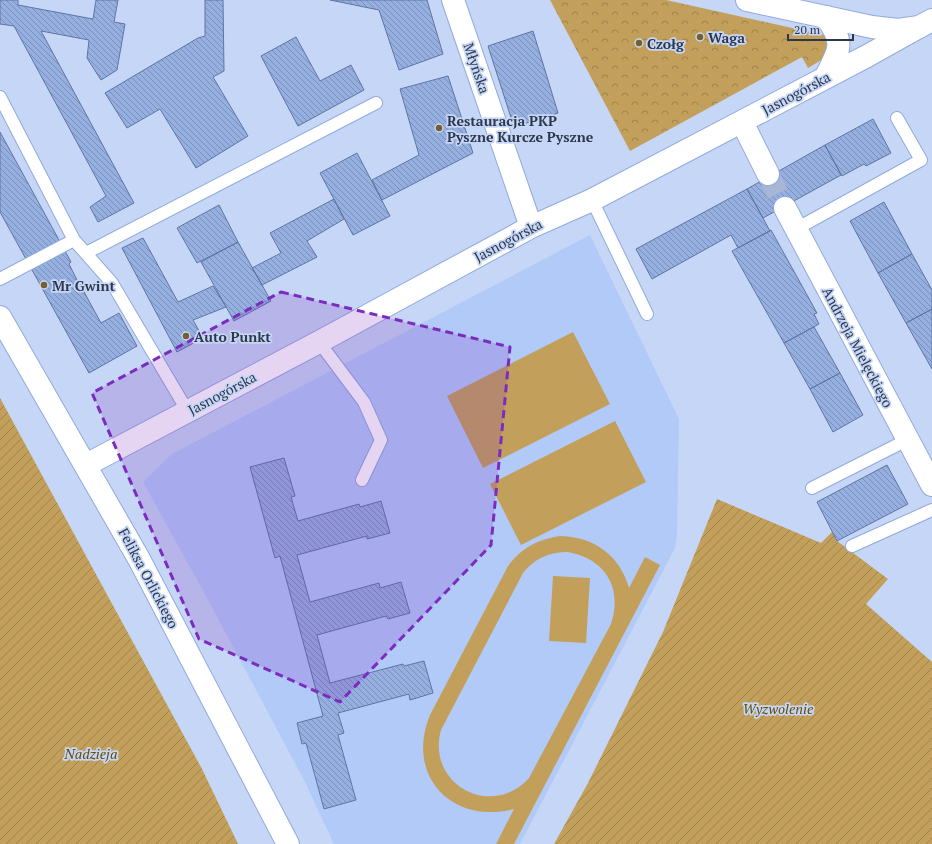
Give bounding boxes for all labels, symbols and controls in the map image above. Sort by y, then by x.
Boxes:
scale bar [788,16,853,42]
text: 20 m [794,22,821,37]
place label: Waga [708,28,745,47]
marker: Waga [695,32,705,42]
place label: Czołg [647,34,685,53]
marker: Czołg [634,38,644,48]
street label: Młyńska [459,40,495,96]
street label: Jasnogórska [759,67,833,119]
place label: Restauracja PKP Pyszne Kurcze Pyszne [447,111,594,146]
marker: Restauracja PKP Pyszne Kurcze Pyszne [434,123,444,133]
street label: Jasnogórska [471,214,545,266]
place label: Mr Gwint [52,276,115,295]
marker: Mr Gwint [39,280,49,290]
street label: Andrzeja Mielęckiego [818,283,898,411]
place label: Auto Punkt [194,327,271,346]
marker: Auto Punkt [181,331,191,341]
street label: Jasnogórska [185,367,259,419]
street label: Feliksa Orlickiego [115,524,184,632]
park label: Wyzwolenie [743,699,814,718]
park label: Nadzieja [64,744,117,763]

